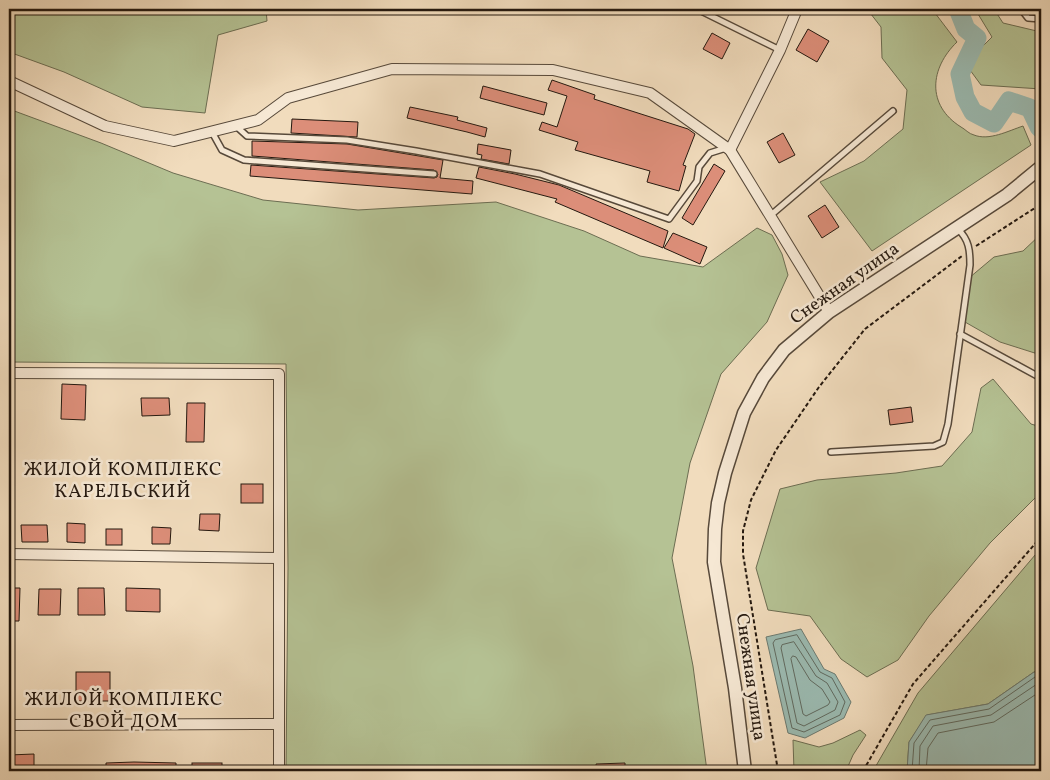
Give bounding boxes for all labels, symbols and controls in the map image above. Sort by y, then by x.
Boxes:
street label: Снежная улица [785,237,905,331]
district label: ЖИЛОЙ КОМПЛЕКС КАРЕЛЬСКИЙ [24,457,222,505]
street label: Снежная улица [729,612,771,742]
district label: ЖИЛОЙ КОМПЛЕКС СВОЙ ДОМ [25,687,223,735]

